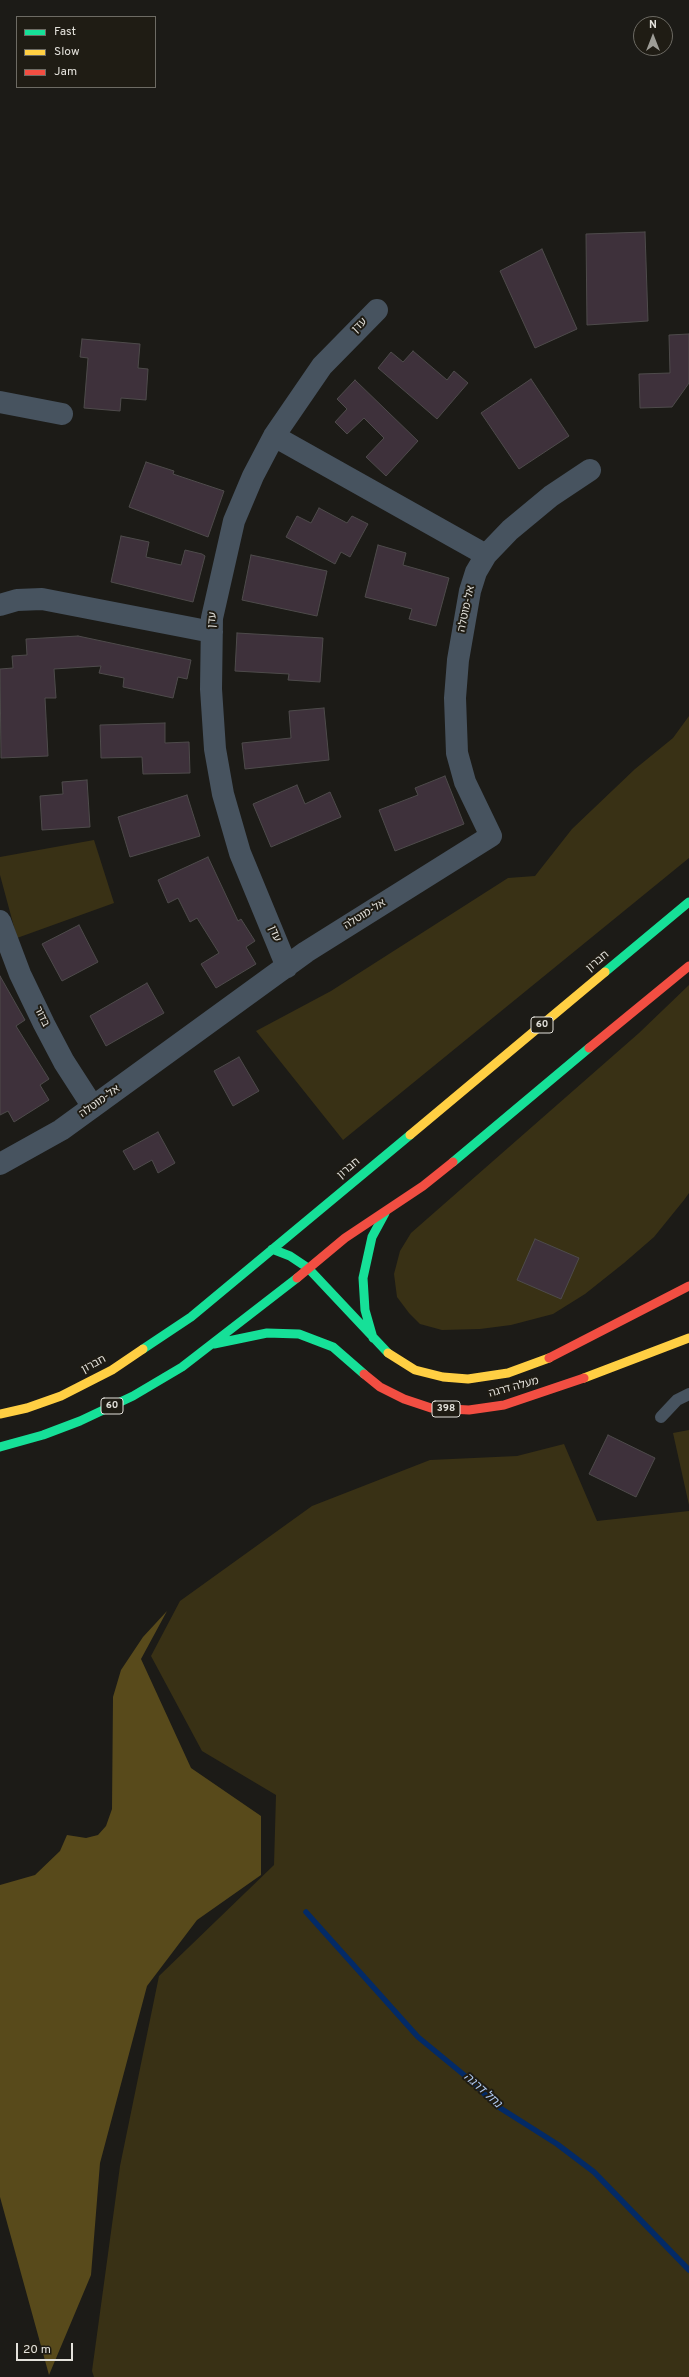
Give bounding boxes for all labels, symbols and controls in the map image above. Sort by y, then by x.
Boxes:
legend [16,16,156,88]
north arrow [633,16,673,56]
text: N [649,18,657,32]
text: Fast [54,24,76,40]
text: Slow [54,44,80,60]
text: Jam [54,64,77,80]
street label: עדן [350,316,370,336]
street label: אל-מוטלה [456,585,478,633]
street label: עדן [206,611,220,629]
street label: אל-מוטלה [342,897,388,933]
street label: עדן [265,924,283,944]
street label: חברון [584,949,612,975]
street label: בדור [30,1005,52,1029]
road number: 60 [531,1017,553,1033]
street label: אל-מוטלה [77,1083,123,1121]
street label: חברון [335,1156,363,1182]
street label: חברון [79,1353,109,1377]
street label: מעלה דרגה [487,1375,541,1401]
road number: 60 [101,1398,123,1414]
road number: 398 [432,1401,460,1417]
water label: נחל דרגה [460,2070,504,2112]
scale bar [18,2335,75,2361]
text: 20 m [23,2342,51,2358]

